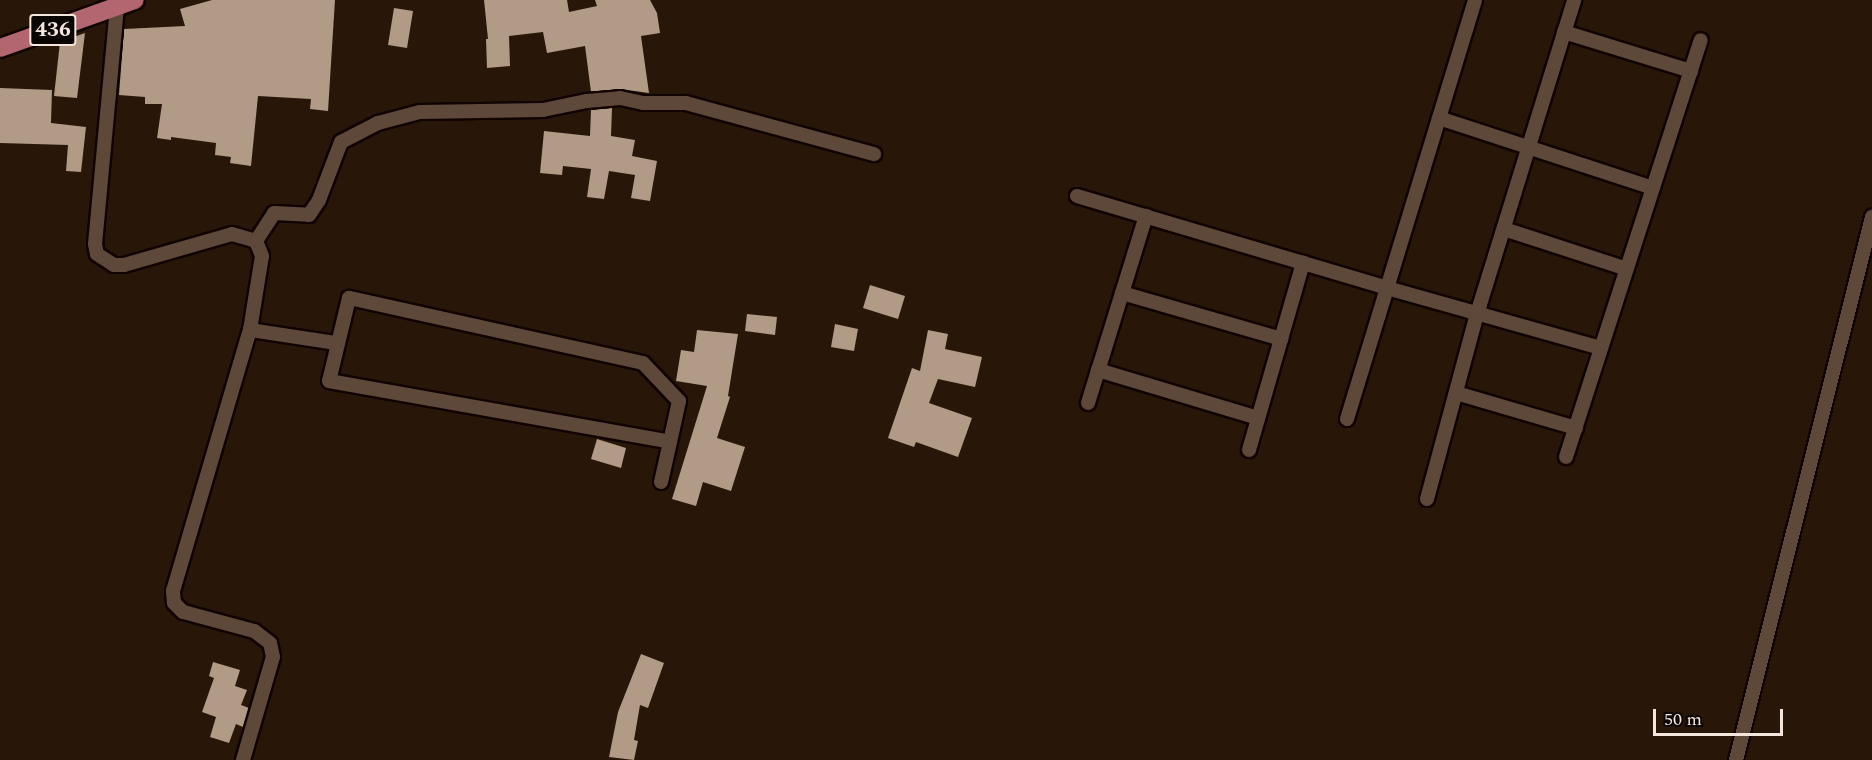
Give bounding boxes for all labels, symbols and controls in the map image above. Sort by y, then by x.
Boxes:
road number: 436 [29,12,77,48]
scale bar [1656,697,1786,735]
text: 50 m [1664,706,1702,733]

